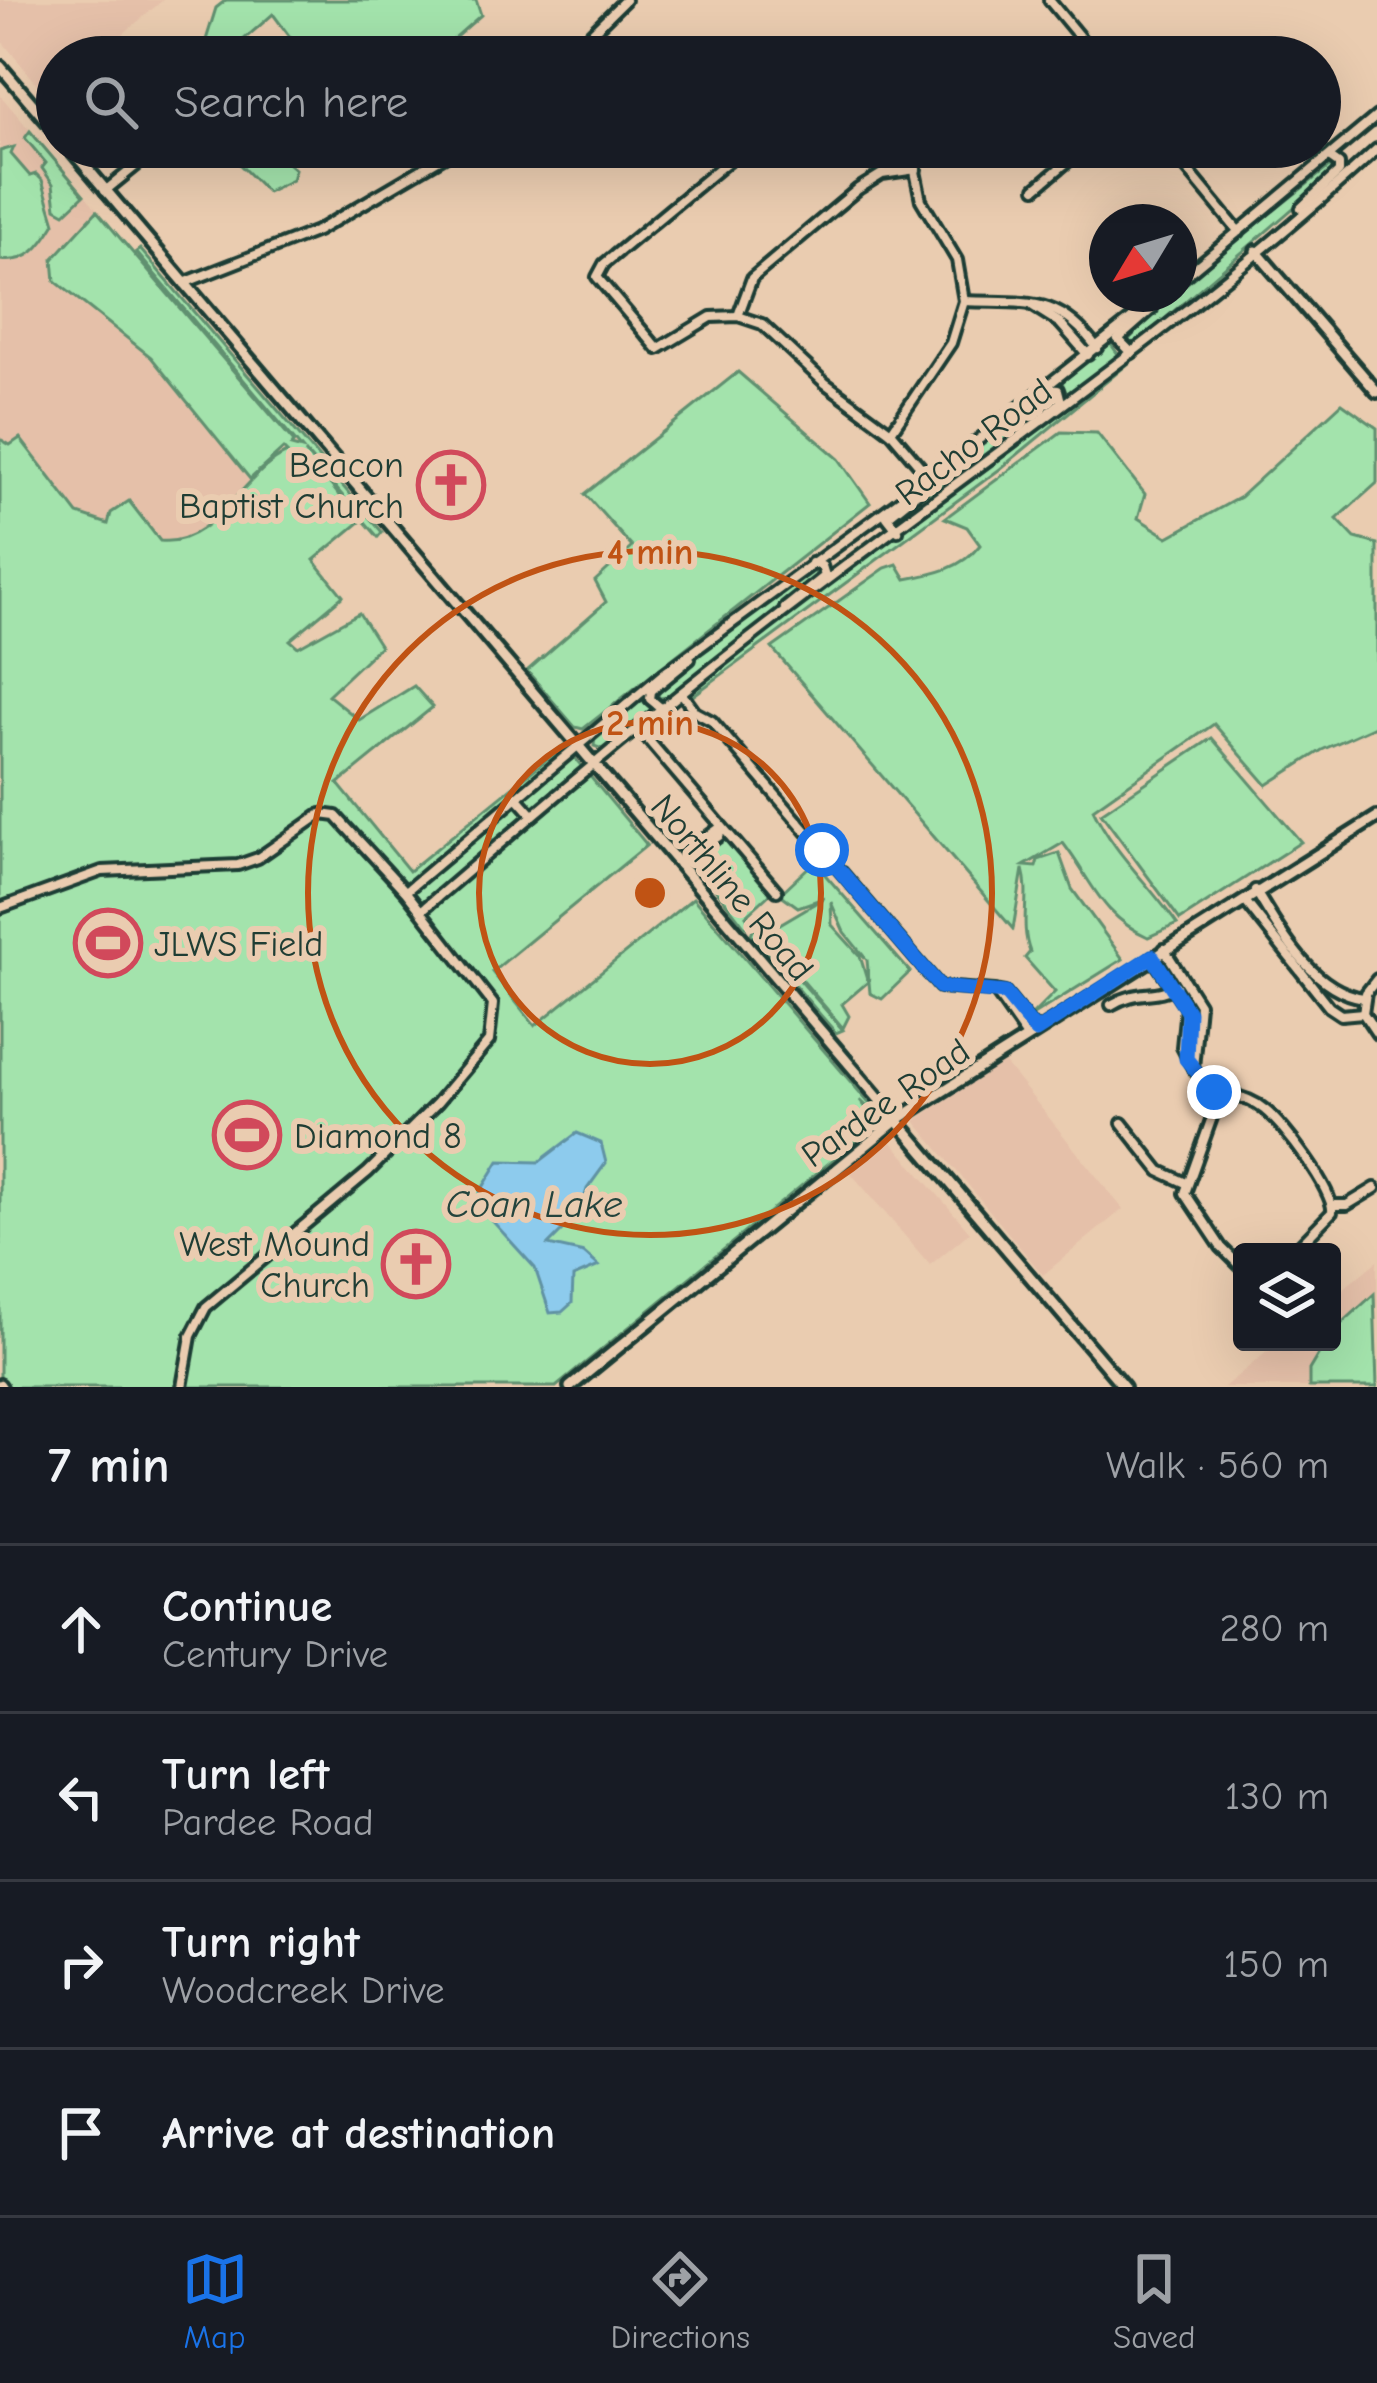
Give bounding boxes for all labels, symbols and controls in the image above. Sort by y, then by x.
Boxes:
search box [36,36,1341,168]
icon: search [78,69,144,135]
text: Search here [174,76,408,128]
north arrow [1089,204,1197,312]
street label: Racho Road [888,370,1060,514]
place label: Beacon Baptist Church [179,445,404,527]
church icon: Beacon Baptist Church [416,450,486,520]
text: 4 min [607,532,693,573]
text: 2 min [606,703,694,744]
street label: Northline Road [642,787,822,989]
route start [795,823,849,877]
centre of rings [629,872,671,914]
sports icon: JLWS Field [73,908,143,978]
place label: JLWS Field [154,924,323,965]
street label: Pardee Road [794,1030,978,1176]
route end [1187,1065,1241,1119]
sports icon: Diamond 8 [212,1100,282,1170]
place label: Diamond 8 [294,1116,462,1157]
water label: Coan Lake [445,1182,623,1227]
place label: West Mound Church [179,1224,370,1306]
church icon: West Mound Church [381,1229,451,1299]
map controls [1233,1243,1341,1351]
button: layers [1233,1243,1341,1351]
text: 7 min [48,1436,170,1495]
text: Walk · 560 m [1106,1443,1329,1488]
text: Continue [162,1580,332,1632]
icon: ahead [48,1596,114,1662]
text: 280 m [1219,1606,1329,1651]
text: Century Drive [162,1632,388,1677]
text: Turn left [162,1748,329,1800]
icon: left [48,1764,114,1830]
text: 130 m [1225,1774,1329,1819]
text: Pardee Road [162,1800,374,1845]
text: Turn right [162,1916,360,1968]
icon: right [48,1932,114,1998]
text: 150 m [1223,1942,1329,1987]
text: Woodcreek Drive [162,1968,445,2013]
icon: arrive [48,2100,114,2166]
text: Arrive at destination [162,2107,555,2159]
tab: Map [182,2246,248,2356]
tab: Directions [611,2246,750,2356]
tab: Saved [1113,2246,1195,2356]

